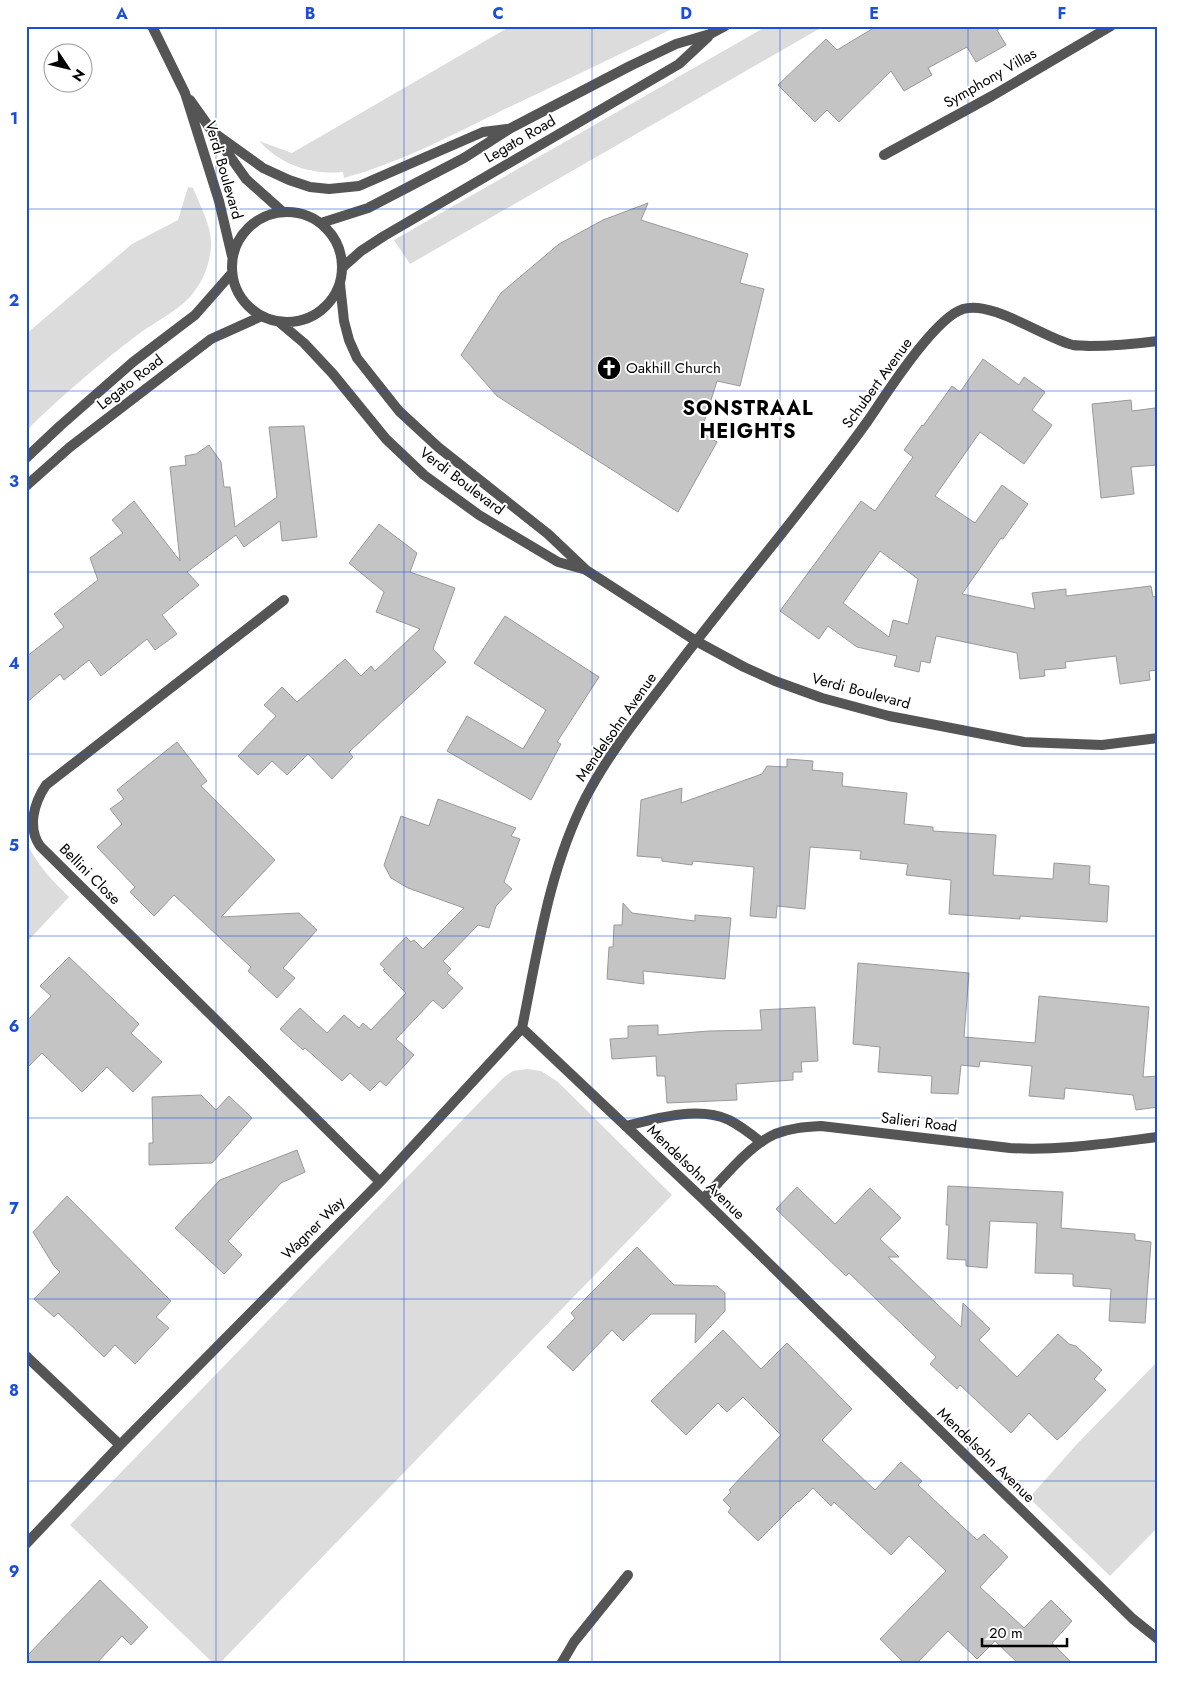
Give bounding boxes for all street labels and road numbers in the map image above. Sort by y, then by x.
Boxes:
street label: Symphony Villas [939,42,1041,114]
street label: Legato Road [480,110,560,168]
street label: Verdi Boulevard [199,118,249,222]
street label: Schubert Avenue [837,333,918,433]
street label: Legato Road [92,349,168,415]
street label: Verdi Boulevard [415,442,509,520]
street label: Verdi Boulevard [809,667,913,715]
street label: Mendelsohn Avenue [570,668,662,786]
street label: Bellini Close [54,838,126,910]
street label: Salieri Road [880,1106,958,1138]
street label: Mendelsohn Avenue [642,1119,750,1225]
street label: Wagner Way [276,1191,350,1265]
street label: Mendelsohn Avenue [932,1402,1040,1508]

